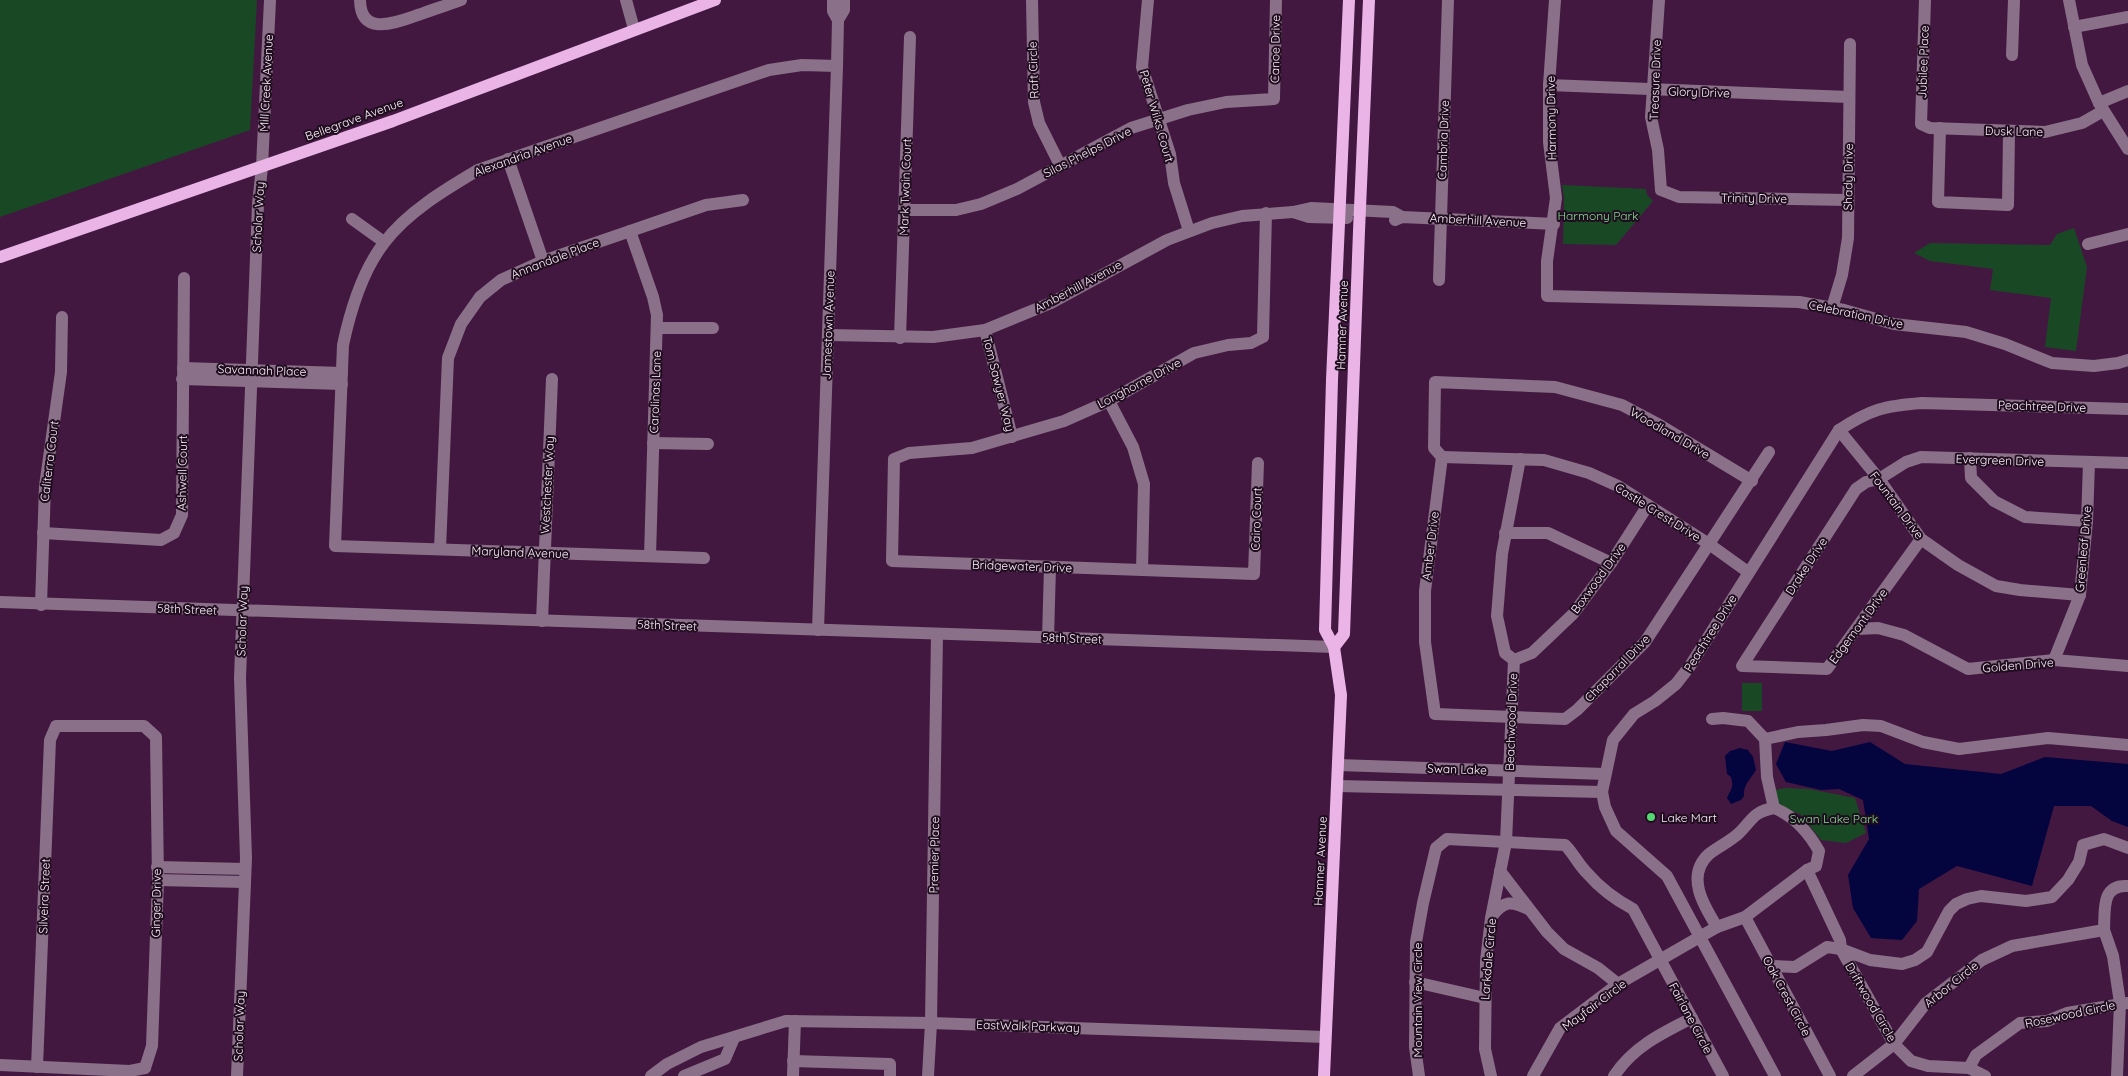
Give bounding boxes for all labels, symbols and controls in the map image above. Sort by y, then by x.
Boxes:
street label: Canoe Drive [1267,15,1283,83]
street label: Jubilee Place [1914,25,1932,99]
street label: Mill Creek Avenue [256,34,276,132]
street label: Treasure Drive [1646,39,1664,121]
street label: Raft Circle [1024,41,1041,99]
street label: Peter Wilks Court [1137,68,1177,164]
street label: Harmony Drive [1543,75,1559,160]
street label: Glory Drive [1668,83,1730,101]
street label: Bellegrave Avenue [303,94,405,144]
street label: Cambria Drive [1434,100,1452,180]
street label: Silas Phelps Drive [1040,123,1134,181]
street label: Dusk Lane [1985,123,2043,139]
street label: Alexandria Avenue [472,130,574,180]
street label: Mark Twain Court [896,138,914,236]
street label: Shady Drive [1840,143,1856,211]
street label: Scholar Way [249,181,267,253]
street label: Trinity Drive [1721,190,1787,206]
park label: Harmony Park [1557,208,1639,223]
street label: Amberhill Avenue [1429,210,1527,230]
street label: Annandale Place [509,234,601,282]
street label: Amberhill Avenue [1032,257,1124,315]
street label: Jamestown Avenue [819,270,837,380]
street label: Hamner Avenue [1333,280,1351,370]
street label: Celebration Drive [1807,297,1905,331]
street label: Tom Sawyer Way [980,335,1018,433]
street label: Carolinas Lane [646,350,664,434]
street label: Longhorne Drive [1095,355,1184,411]
street label: Savannah Place [217,361,307,379]
street label: Peachtree Drive [1998,397,2087,415]
street label: Woodland Drive [1627,404,1713,462]
street label: Caliterra Court [37,420,61,502]
street label: Ashwell Court [174,435,190,511]
street label: Westchester Way [537,436,557,534]
street label: Evergreen Drive [1955,451,2045,469]
street label: Fountain Drive [1867,468,1927,542]
street label: Castle Crest Drive [1612,480,1704,545]
street label: Cairo Court [1247,487,1265,551]
street label: Greenleaf Drive [2072,505,2094,593]
street label: Amber Drive [1418,510,1442,581]
street label: Drake Drive [1782,534,1830,598]
street label: Boxwood Drive [1567,540,1629,616]
street label: Maryland Avenue [471,543,569,561]
street label: Bridgewater Drive [972,557,1073,575]
street label: Scholar Way [233,585,251,657]
street label: Edgemont Drive [1826,585,1890,667]
street label: Peachtree Drive [1680,591,1740,674]
street label: 58th Street [157,600,217,618]
street label: 58th Street [637,616,697,634]
street label: 58th Street [1042,629,1102,647]
street label: Chaparral Drive [1581,631,1653,705]
street label: Golden Drive [1982,654,2054,676]
street label: Beachwood Drive [1502,673,1520,771]
street label: Swan Lake [1427,760,1487,778]
place label: Lake Mart [1661,810,1717,825]
marker: Lake Mart [1645,811,1657,823]
park label: Swan Lake Park [1790,811,1878,826]
street label: Premier Place [926,816,942,893]
street label: Hamner Avenue [1310,816,1330,906]
street label: Silveira Street [35,858,53,934]
street label: Ginger Drive [148,868,164,937]
street label: Larkdale Circle [1477,917,1499,1001]
street label: Mountain View Circle [1410,942,1425,1058]
street label: Oak Crest Circle [1760,953,1814,1039]
street label: Arbor Circle [1921,958,1981,1010]
street label: Driftwood Circle [1842,960,1900,1045]
street label: Mayfair Circle [1559,976,1629,1034]
street label: Fairlane Circle [1666,980,1716,1056]
street label: Scholar Way [230,990,248,1062]
street label: Rosewood Circle [2023,997,2117,1031]
street label: EastWalk Parkway [976,1017,1080,1035]

